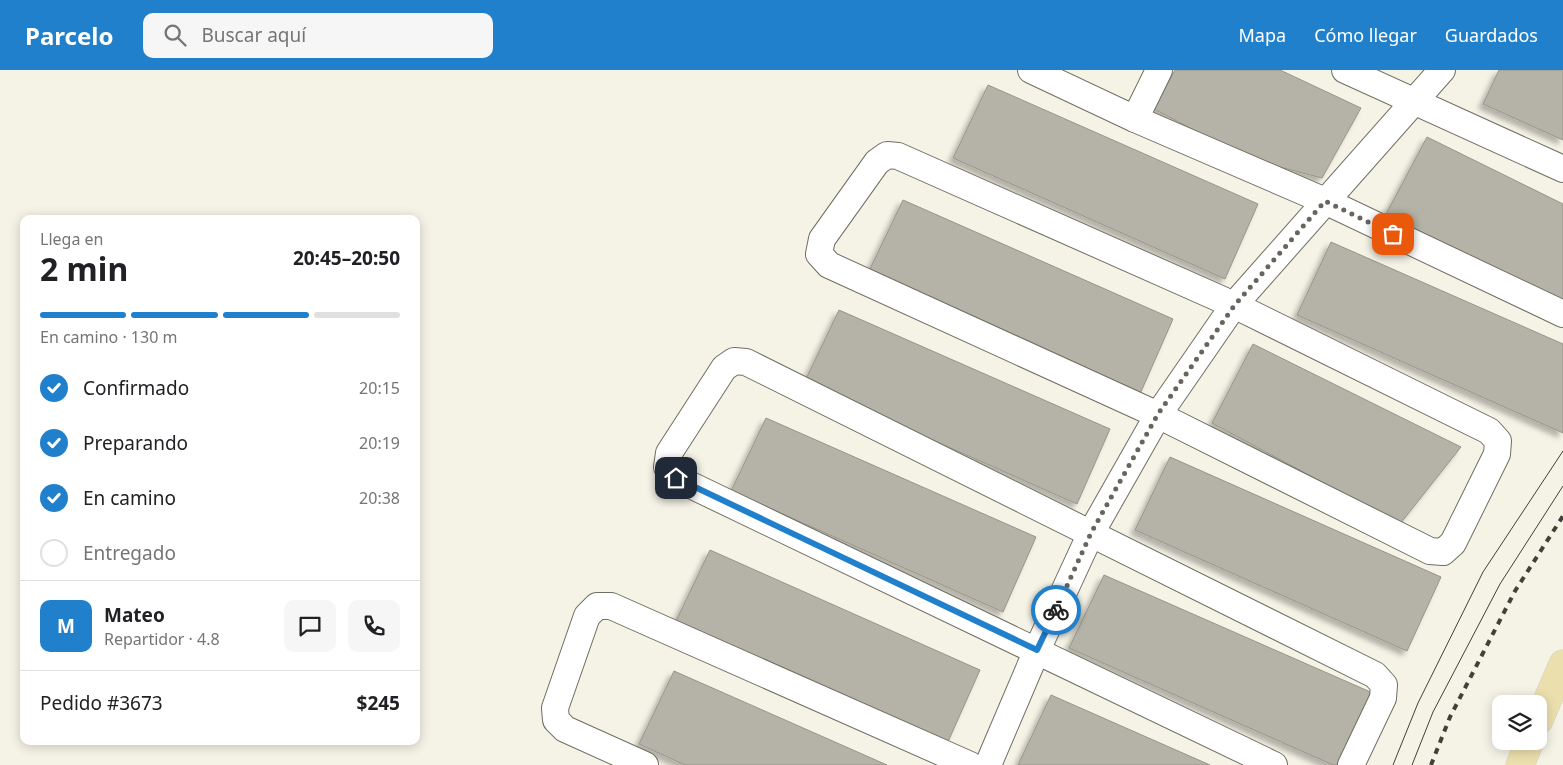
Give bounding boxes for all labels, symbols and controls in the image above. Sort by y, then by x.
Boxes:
search box [143,13,493,58]
text: Parcelo [25,19,113,52]
icon: search [161,21,189,49]
text: Buscar aquí [201,22,306,48]
text: Mapa [1239,23,1286,47]
text: Cómo llegar [1314,23,1417,47]
text: Guardados [1445,23,1538,47]
pin [1372,213,1414,255]
icon: bag [1379,220,1407,248]
text: Llega en [40,228,103,250]
text: 20:45–20:50 [293,245,400,271]
text: 2 min [40,247,128,290]
text: En camino · 130 m [40,326,177,348]
icon: check [40,374,68,402]
text: Confirmado [83,375,189,401]
text: 20:15 [359,377,400,399]
icon: check [40,429,68,457]
text: Preparando [83,430,188,456]
text: 20:19 [359,432,400,454]
pin [655,457,697,499]
icon: home [662,464,690,492]
icon: check [40,484,68,512]
text: En camino [83,485,176,511]
text: 20:38 [359,487,400,509]
text: Entregado [83,540,176,566]
courier [1031,585,1081,635]
icon: bike [1042,596,1070,624]
button: chat [284,600,336,652]
button: phone [348,600,400,652]
text: Mateo [104,602,165,628]
text: M [57,613,75,639]
text: Repartidor · 4.8 [104,628,220,650]
text: Pedido #3673 [40,690,163,716]
text: $245 [357,690,400,716]
map controls [1492,695,1547,750]
button: layers [1492,695,1547,750]

